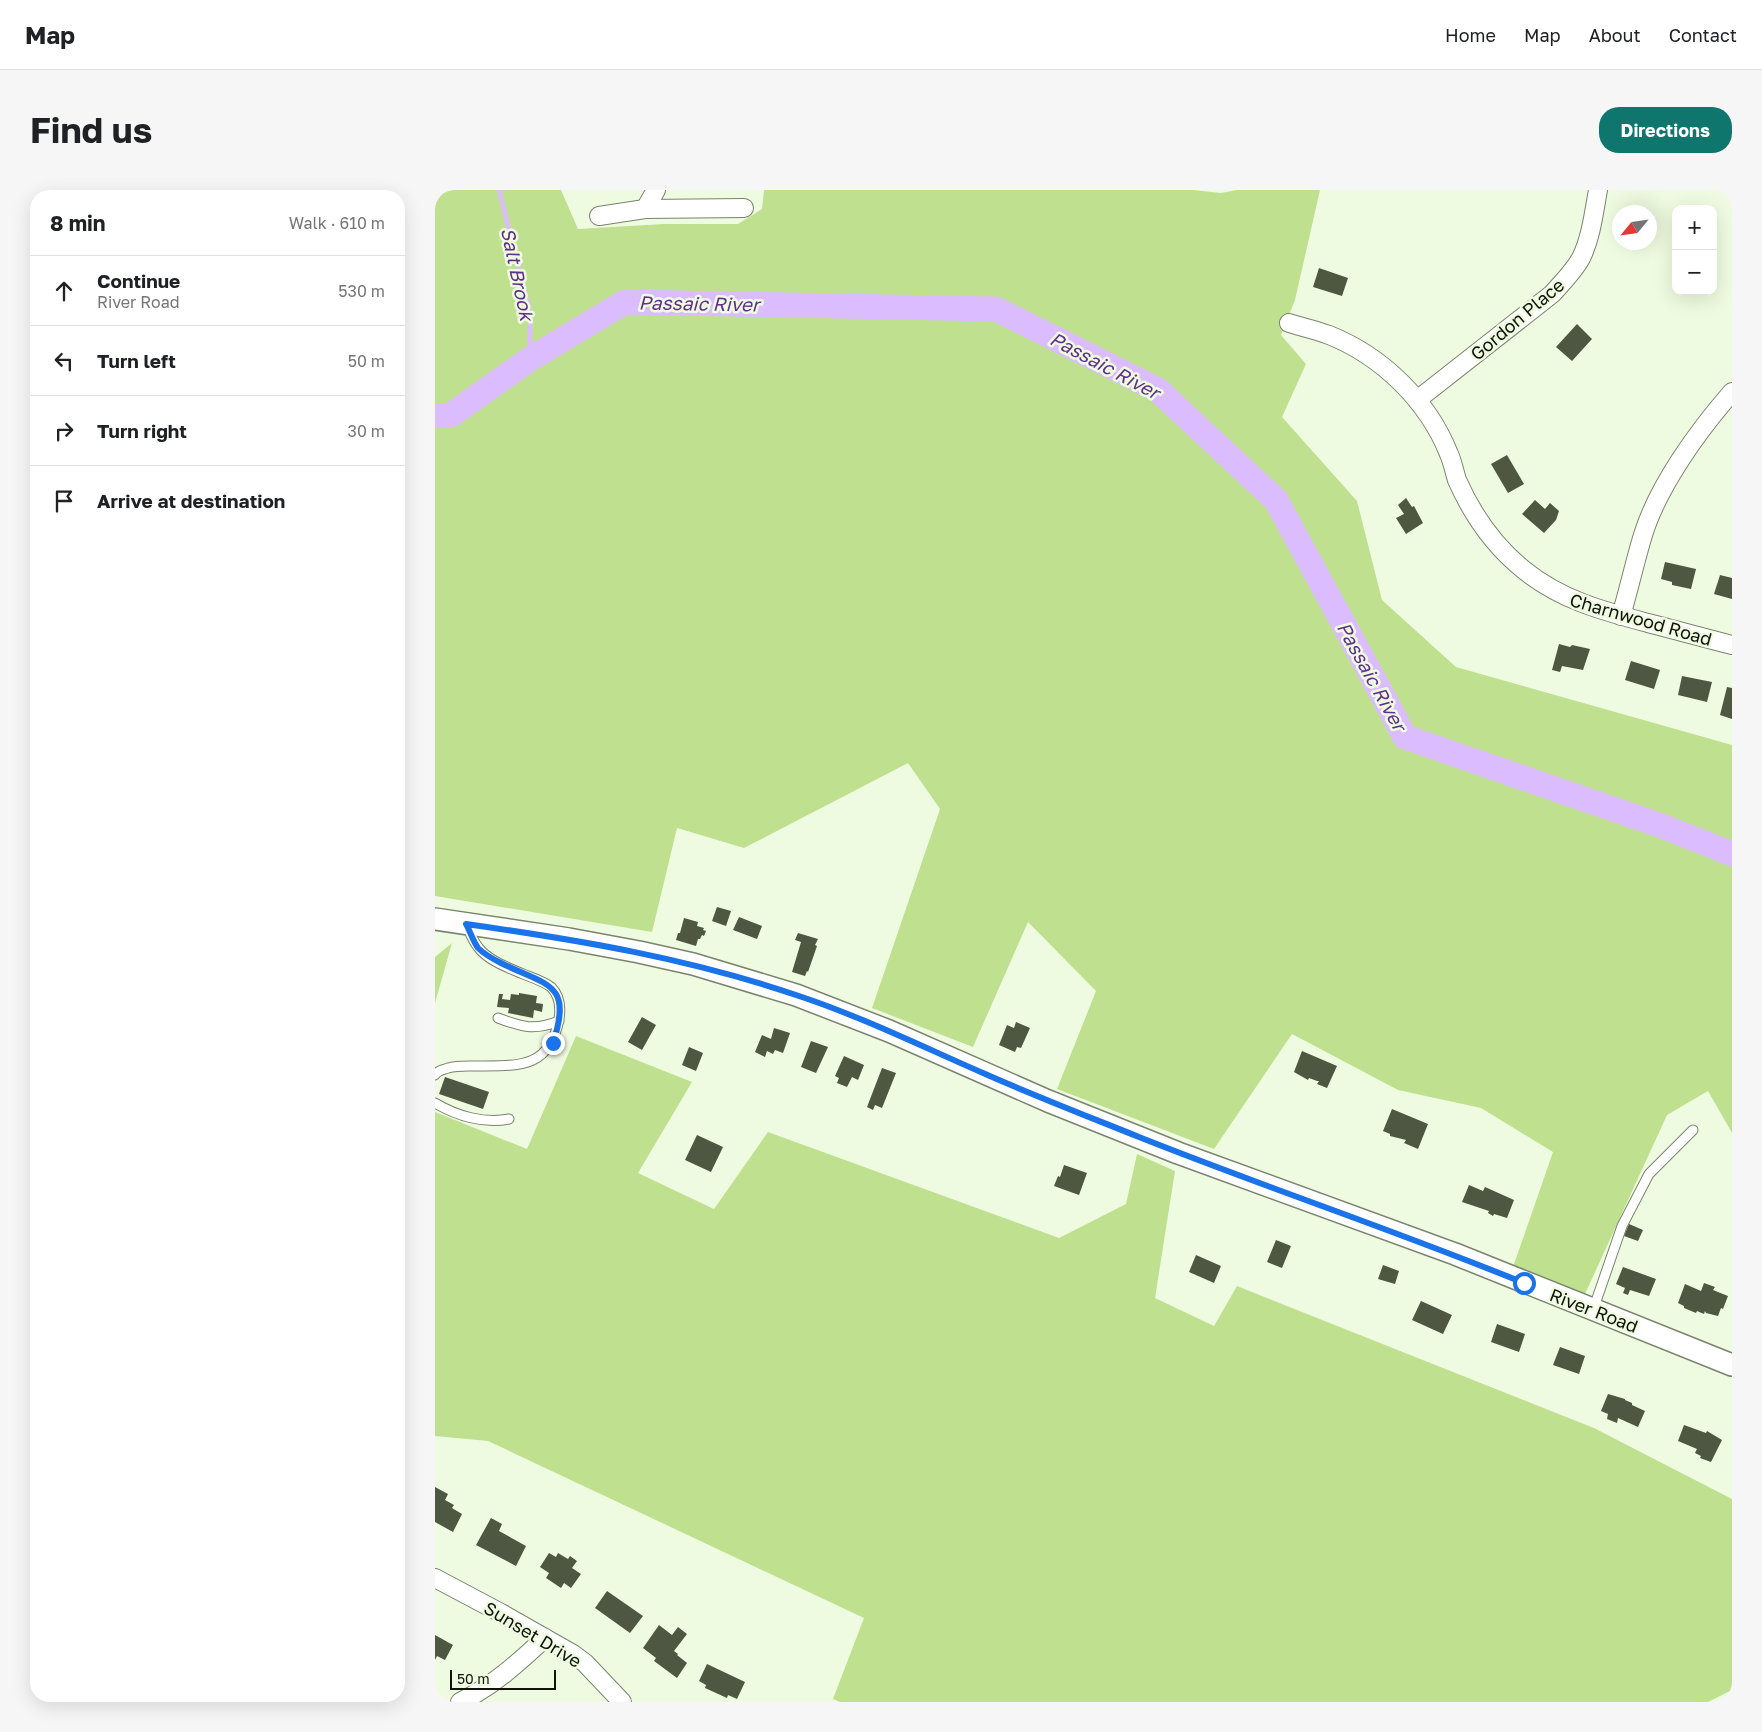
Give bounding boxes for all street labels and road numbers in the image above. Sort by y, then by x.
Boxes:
street label: Gordon Place [1466,273,1568,365]
street label: Charnwood Road [1567,588,1715,650]
street label: River Road [1547,1283,1641,1337]
street label: Sunset Drive [480,1596,586,1672]

